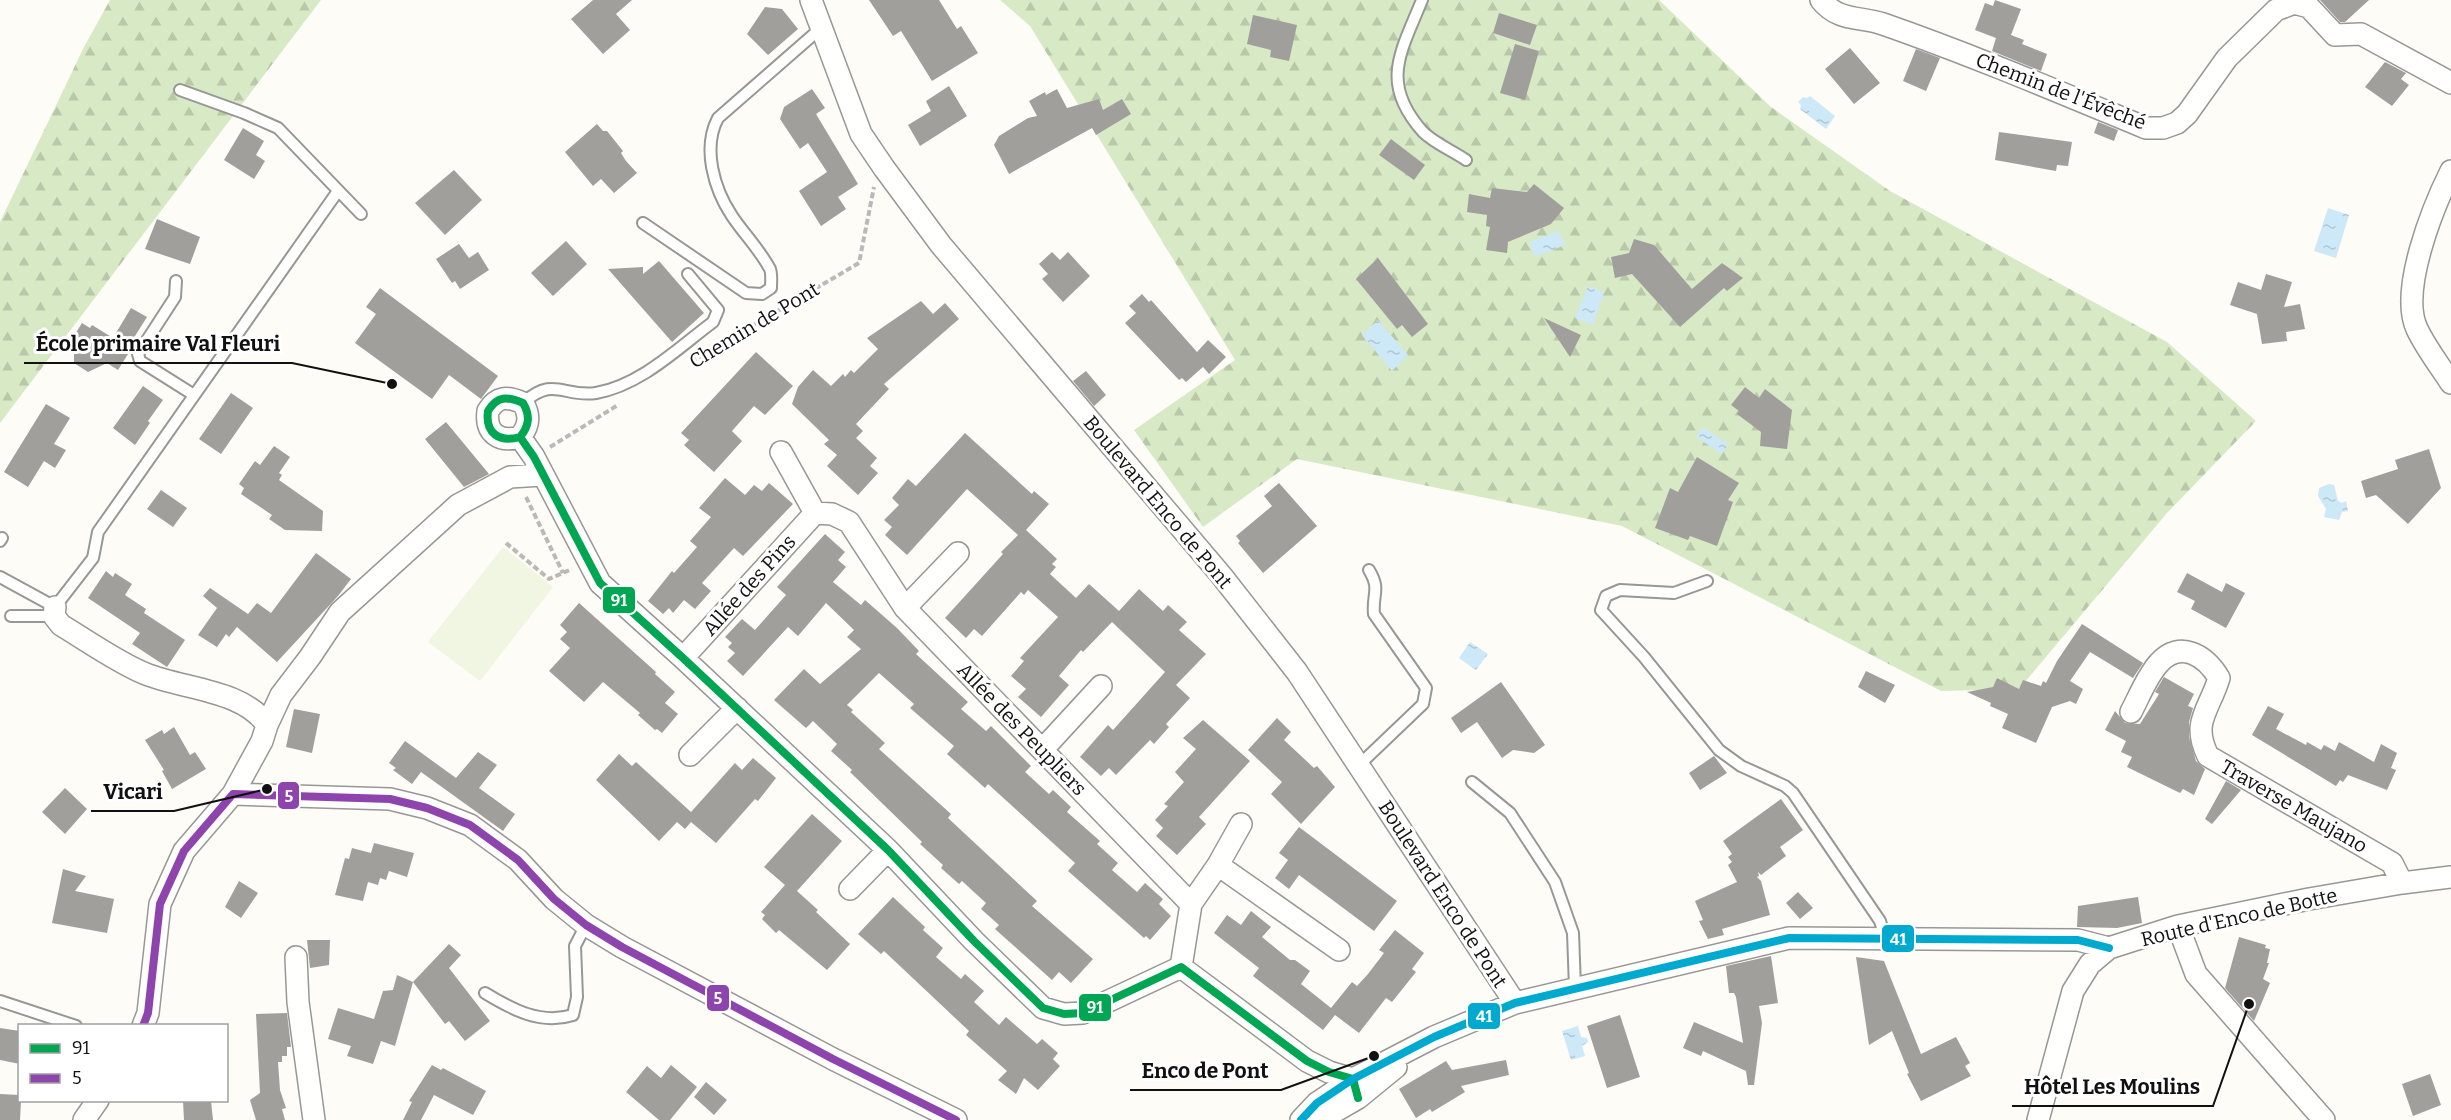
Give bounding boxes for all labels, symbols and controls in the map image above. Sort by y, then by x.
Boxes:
street label: Chemin de l'Évêché [1972,47,2150,135]
street label: Chemin de Pont [685,277,823,373]
callout: École primaire Val Fleuri [24,324,292,363]
text: École primaire Val Fleuri [36,330,281,357]
street label: Boulevard Enco de Pont [1079,411,1237,593]
street label: Allée des Pins [697,530,801,640]
line badge: 91 [602,586,636,614]
text: 91 [611,591,627,610]
street label: Allée des Peupliers [952,658,1092,800]
street label: Traverse Maujano [2216,754,2372,859]
callout: Vicari [91,772,174,811]
text: Vicari [103,779,163,805]
line badge: 5 [277,781,300,810]
text: 5 [285,787,294,806]
street label: Boulevard Enco de Pont [1373,796,1513,992]
street label: Route d'Enco de Botte [2138,883,2340,951]
line badge: 41 [1881,924,1915,953]
text: 41 [1890,930,1906,949]
line badge: 5 [706,984,730,1012]
text: 5 [714,989,723,1008]
line badge: 91 [1078,993,1112,1022]
text: 91 [1087,998,1103,1017]
line badge: 41 [1467,1002,1501,1030]
text: 41 [1476,1007,1492,1026]
legend [18,1024,228,1102]
text: 91 [72,1037,91,1059]
callout: Enco de Pont [1130,1051,1281,1090]
text: Enco de Pont [1141,1058,1269,1084]
text: 5 [72,1067,82,1089]
callout: Hôtel Les Moulins [2012,1067,2213,1106]
text: Hôtel Les Moulins [2024,1074,2200,1100]

